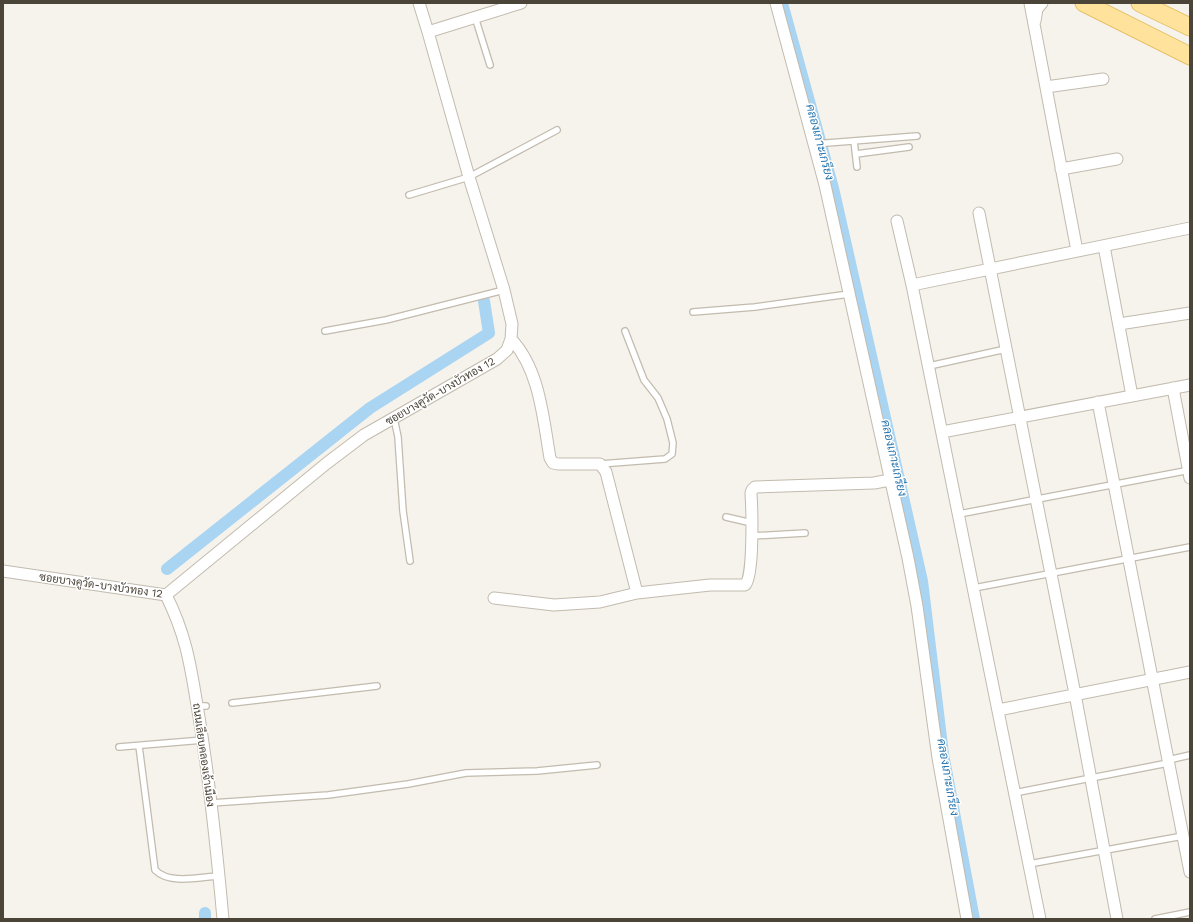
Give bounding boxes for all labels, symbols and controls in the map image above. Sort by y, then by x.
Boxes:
water label: คลองเกาะเกรียง [803,102,838,182]
street label: ซอยบางคูวัด-บางบัวทอง 12 [383,354,498,429]
water label: คลองเกาะเกรียง [878,418,911,498]
street label: ซอยบางคูวัด-บางบัวทอง 12 [38,569,164,602]
street label: ถนนเลียบคลองเจ้าเมือง [190,702,219,808]
water label: คลองเกาะเกรียง [934,737,963,817]

